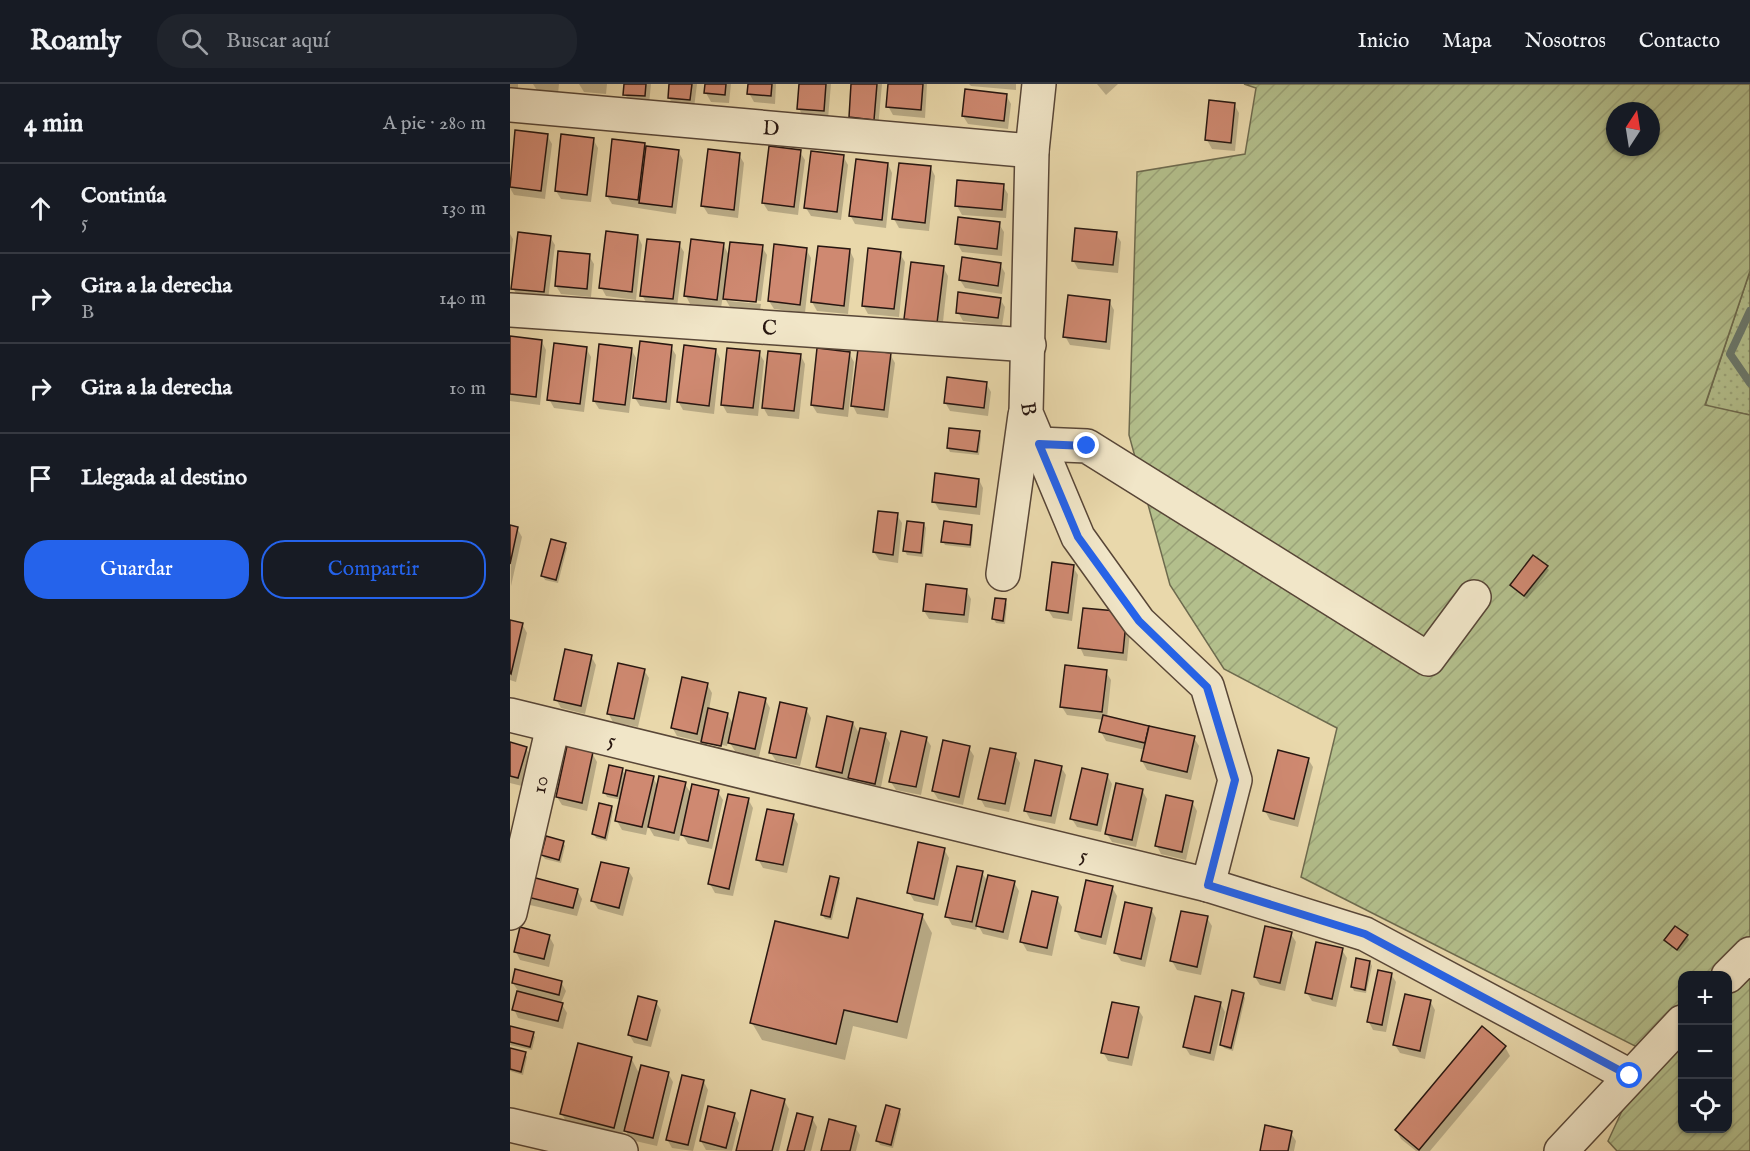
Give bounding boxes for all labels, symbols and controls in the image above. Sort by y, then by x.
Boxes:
search box [157,14,577,68]
text: Roamly [30,24,121,59]
icon: search [178,25,211,58]
text: Buscar aquí [226,27,329,55]
text: Inicio [1358,28,1409,55]
text: Mapa [1442,28,1492,55]
text: Nosotros [1525,28,1606,55]
text: Contacto [1639,28,1720,55]
north arrow [1606,102,1660,156]
text: 4 min [24,107,83,140]
text: A pie · 280 m [383,111,486,136]
street label: D [761,115,780,144]
text: Continúa [81,182,166,210]
icon: ahead [24,192,57,225]
text: 130 m [441,196,486,221]
text: 5 [81,210,88,235]
text: Gira a la derecha [81,272,232,300]
icon: right [24,282,57,315]
text: 140 m [439,286,486,311]
text: B [81,300,94,325]
street label: C [761,315,778,343]
icon: right [24,372,57,405]
text: Gira a la derecha [81,374,232,402]
text: 10 m [449,376,486,401]
street label: B [1013,400,1042,418]
route end [1073,432,1099,458]
icon: arrive [24,462,57,495]
text: Llegada al destino [81,464,247,492]
button: Guardar [24,540,249,599]
button: Compartir [261,540,486,599]
street label: 5 [605,727,619,755]
street label: 10 [526,773,556,797]
street label: 5 [1077,842,1091,870]
map controls [1678,971,1732,1133]
button: + [1678,971,1732,1025]
button: − [1678,1025,1732,1079]
route start [1616,1062,1642,1088]
button: locate [1678,1079,1732,1133]

